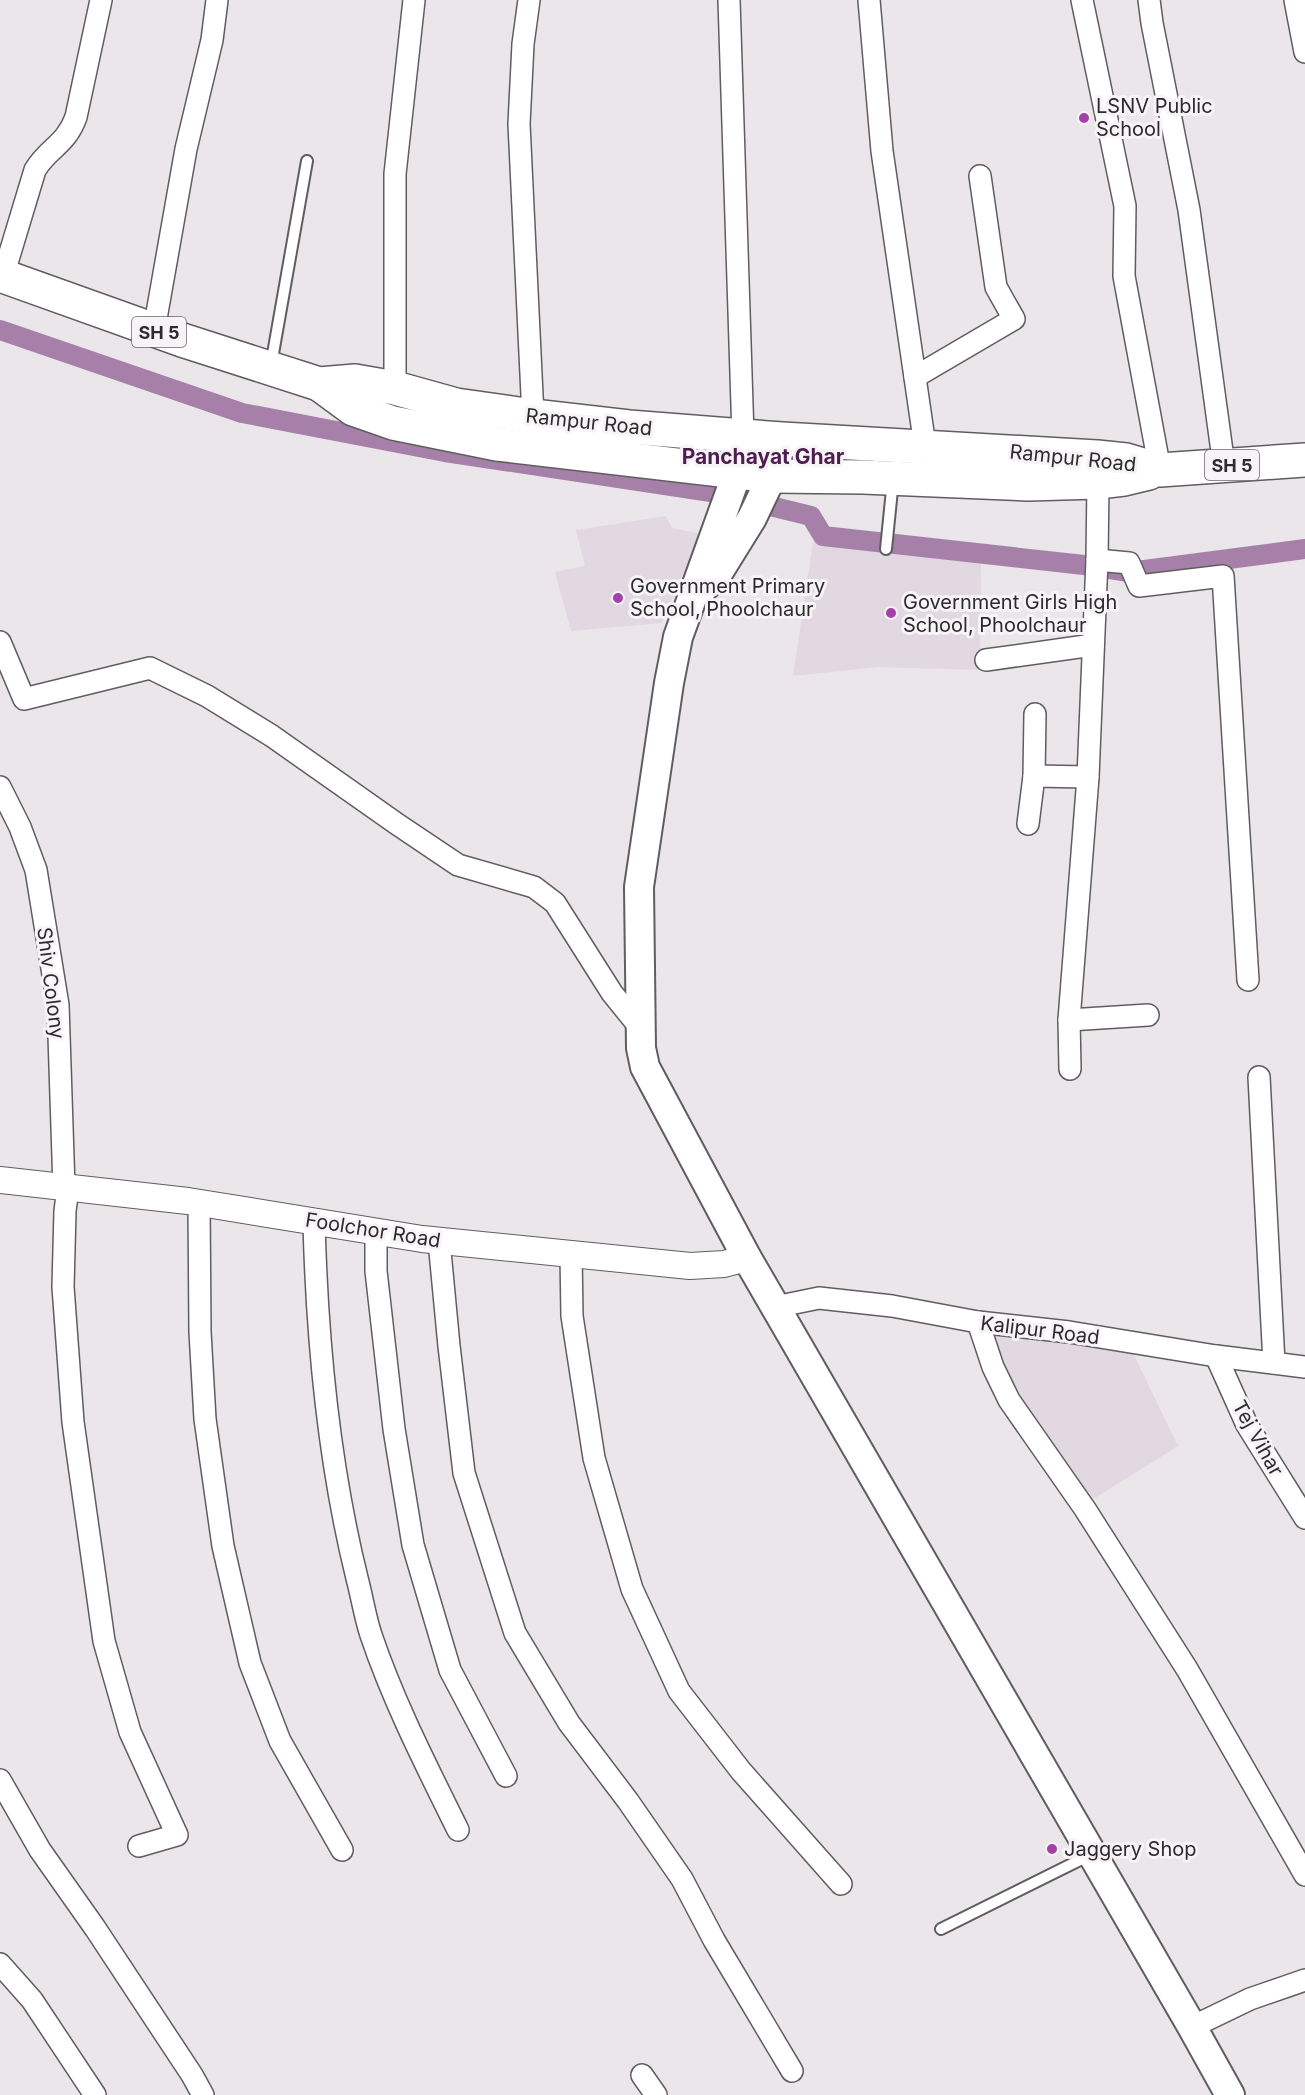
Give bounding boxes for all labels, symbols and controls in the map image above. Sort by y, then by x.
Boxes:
place label: LSNV Public School [1096,94,1213,141]
marker: LSNV Public School [1077,111,1091,125]
road number: SH 5 [132,317,186,347]
street label: Rampur Road [525,403,653,441]
street label: Rampur Road [1009,439,1137,477]
district label: Panchayat Ghar [682,444,845,469]
road number: SH 5 [1205,450,1259,480]
place label: Government Primary School, Phoolchaur [630,574,825,621]
place label: Government Girls High School, Phoolchaur [903,590,1117,637]
marker: Government Primary School, Phoolchaur [611,591,625,605]
marker: Government Girls High School, Phoolchaur [884,606,898,620]
street label: Shiv Colony [32,926,70,1040]
street label: Foolchor Road [304,1207,442,1253]
street label: Kalipur Road [979,1311,1101,1349]
street label: Tej Vihar [1227,1396,1289,1480]
place label: Jaggery Shop [1064,1837,1196,1861]
marker: Jaggery Shop [1045,1842,1059,1856]

